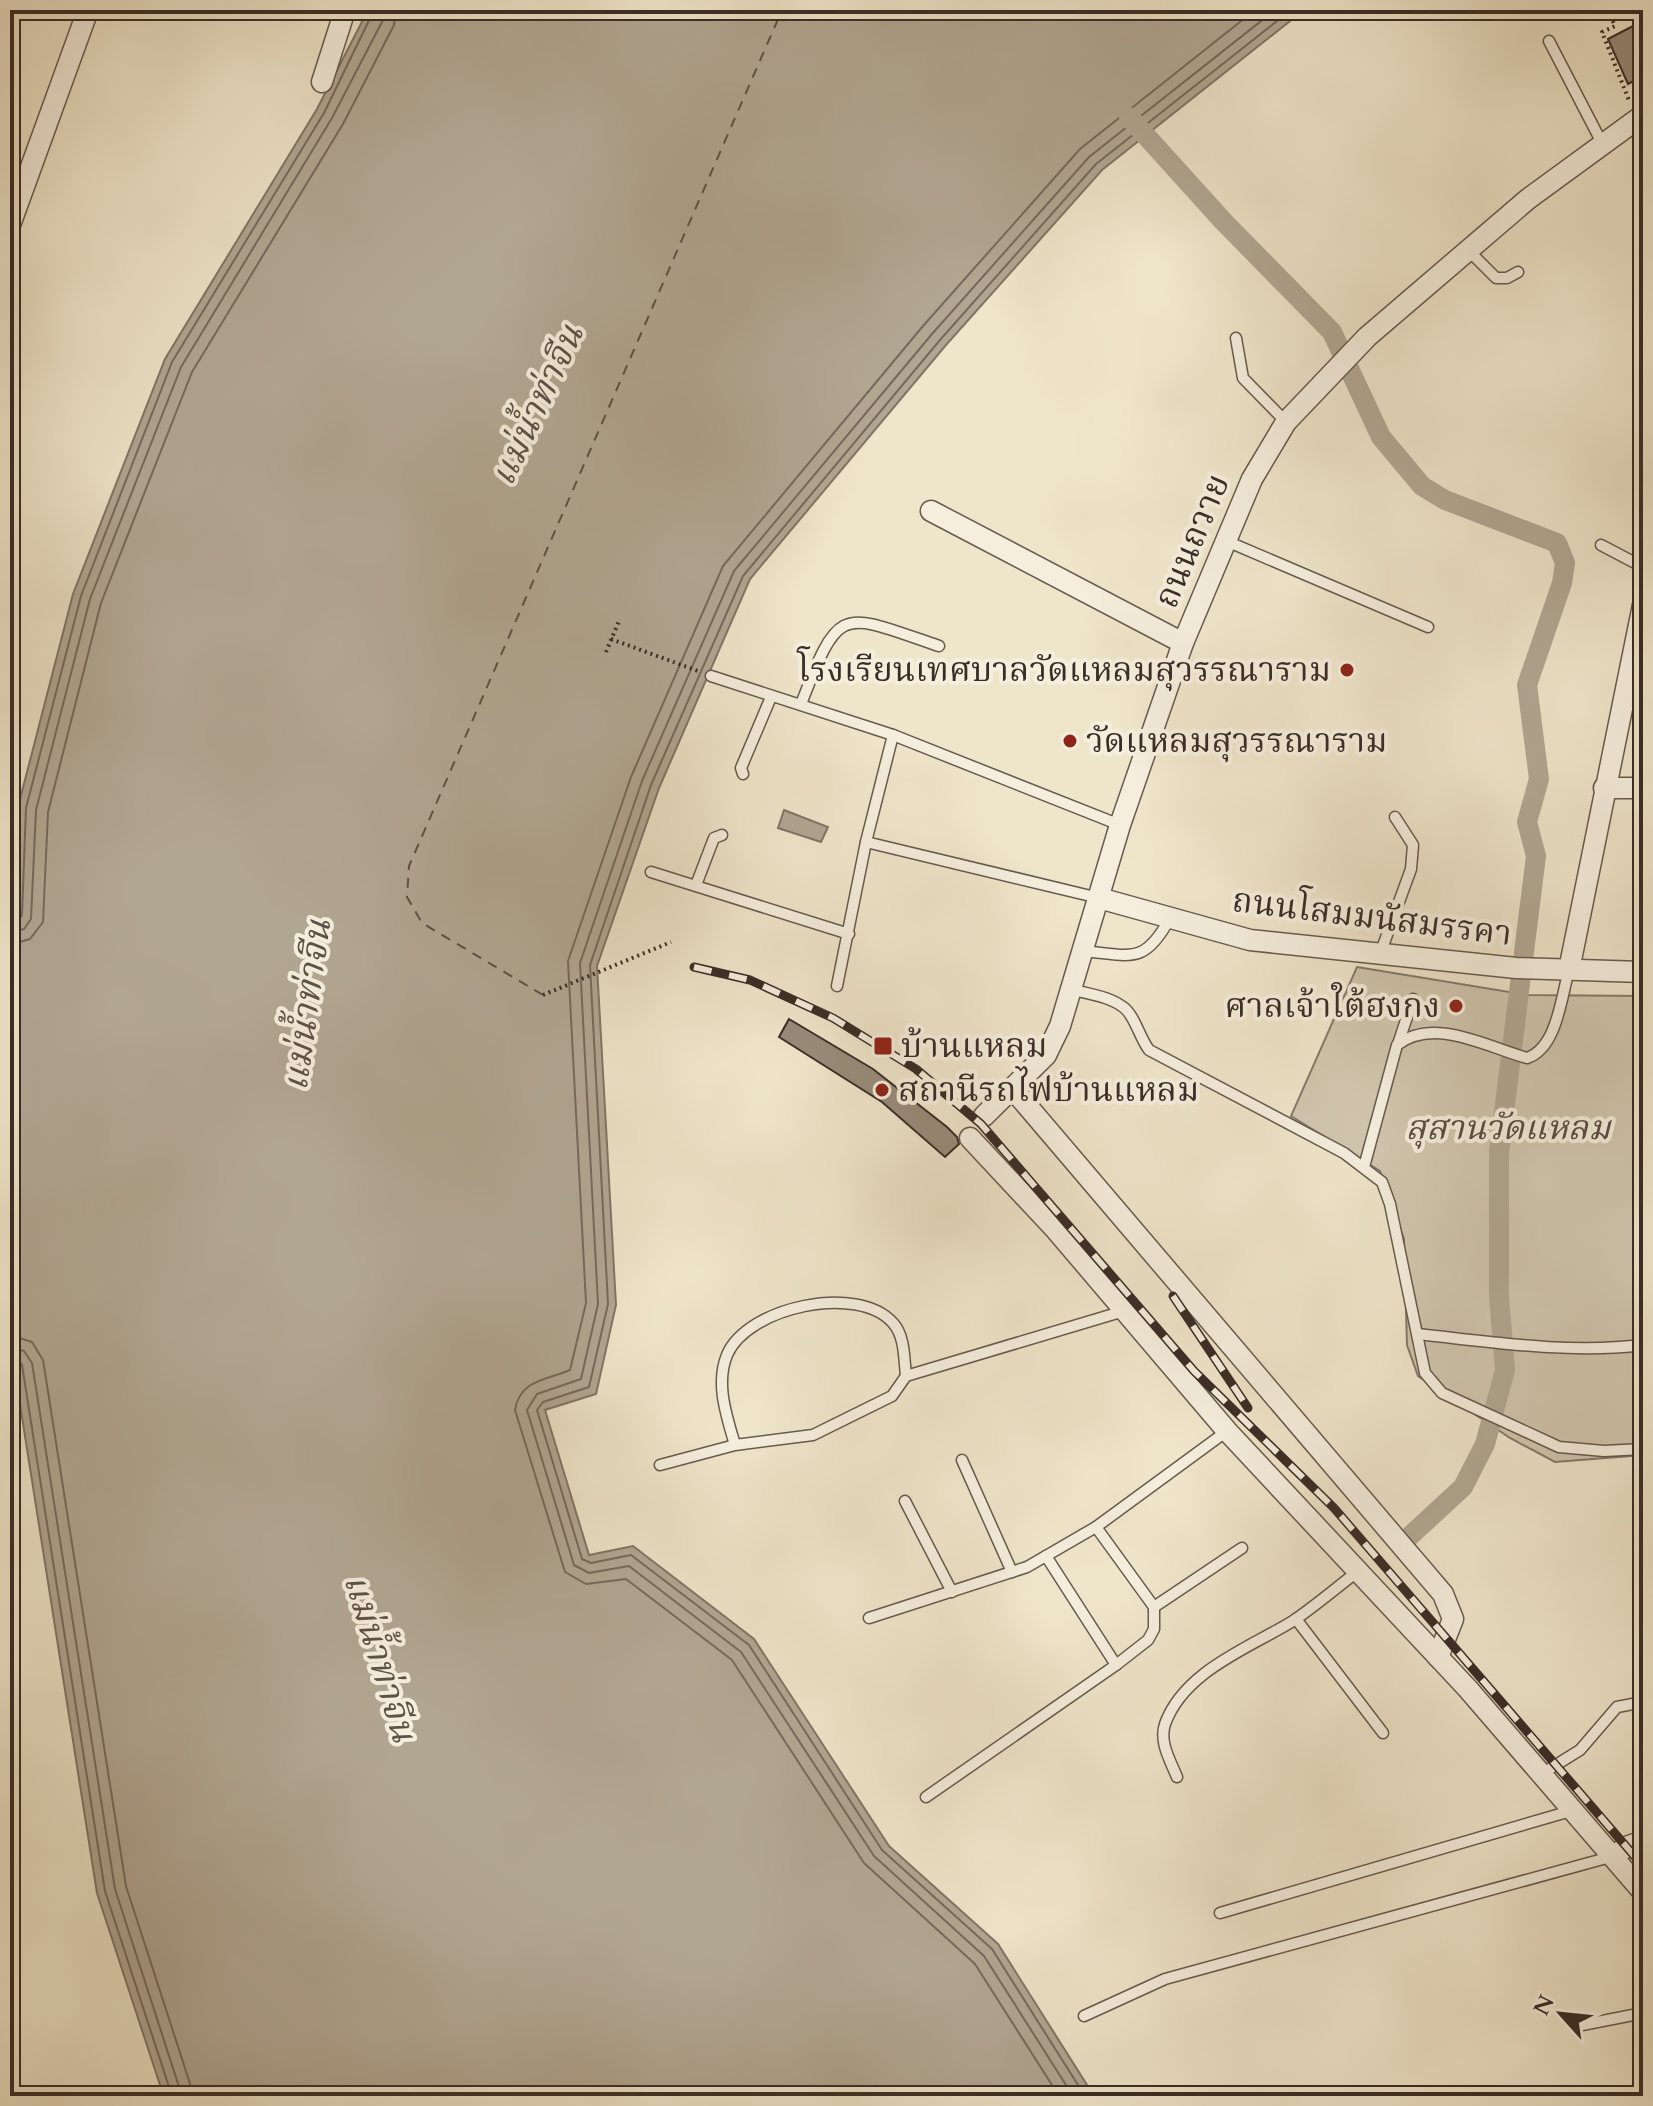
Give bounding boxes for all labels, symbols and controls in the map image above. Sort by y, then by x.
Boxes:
water label: แม่น้ำท่าจีน [476,315,596,494]
street label: ถนนถวาย [1143,467,1241,615]
place label: โรงเรียนเทศบาลวัดแหลมสุวรรณาราม [796,646,1331,693]
marker: โรงเรียนเทศบาลวัดแหลมสุวรรณาราม [1338,661,1356,679]
place label: วัดแหลมสุวรรณาราม [1086,718,1388,764]
marker: วัดแหลมสุวรรณาราม [1061,732,1079,750]
street label: ถนนโสมมนัสมรรคา [1230,876,1515,957]
water label: แม่น้ำท่าจีน [268,916,343,1094]
place label: ศาลเจ้าใต้ฮงกง [1225,982,1440,1029]
marker: ศาลเจ้าใต้ฮงกง [1447,997,1465,1015]
place label: บ้านแหลม [901,1023,1048,1069]
marker: บ้านแหลม [872,1035,894,1057]
place label: สถานีรถไฟบ้านแหลม [898,1066,1199,1113]
marker: สถานีรถไฟบ้านแหลม [873,1081,891,1099]
park label: สุสานวัดแหลม [1406,1105,1612,1151]
water label: แม่น้ำท่าจีน [331,1567,432,1748]
north arrow [1521,1974,1601,2054]
text: N [1526,1990,1562,2021]

